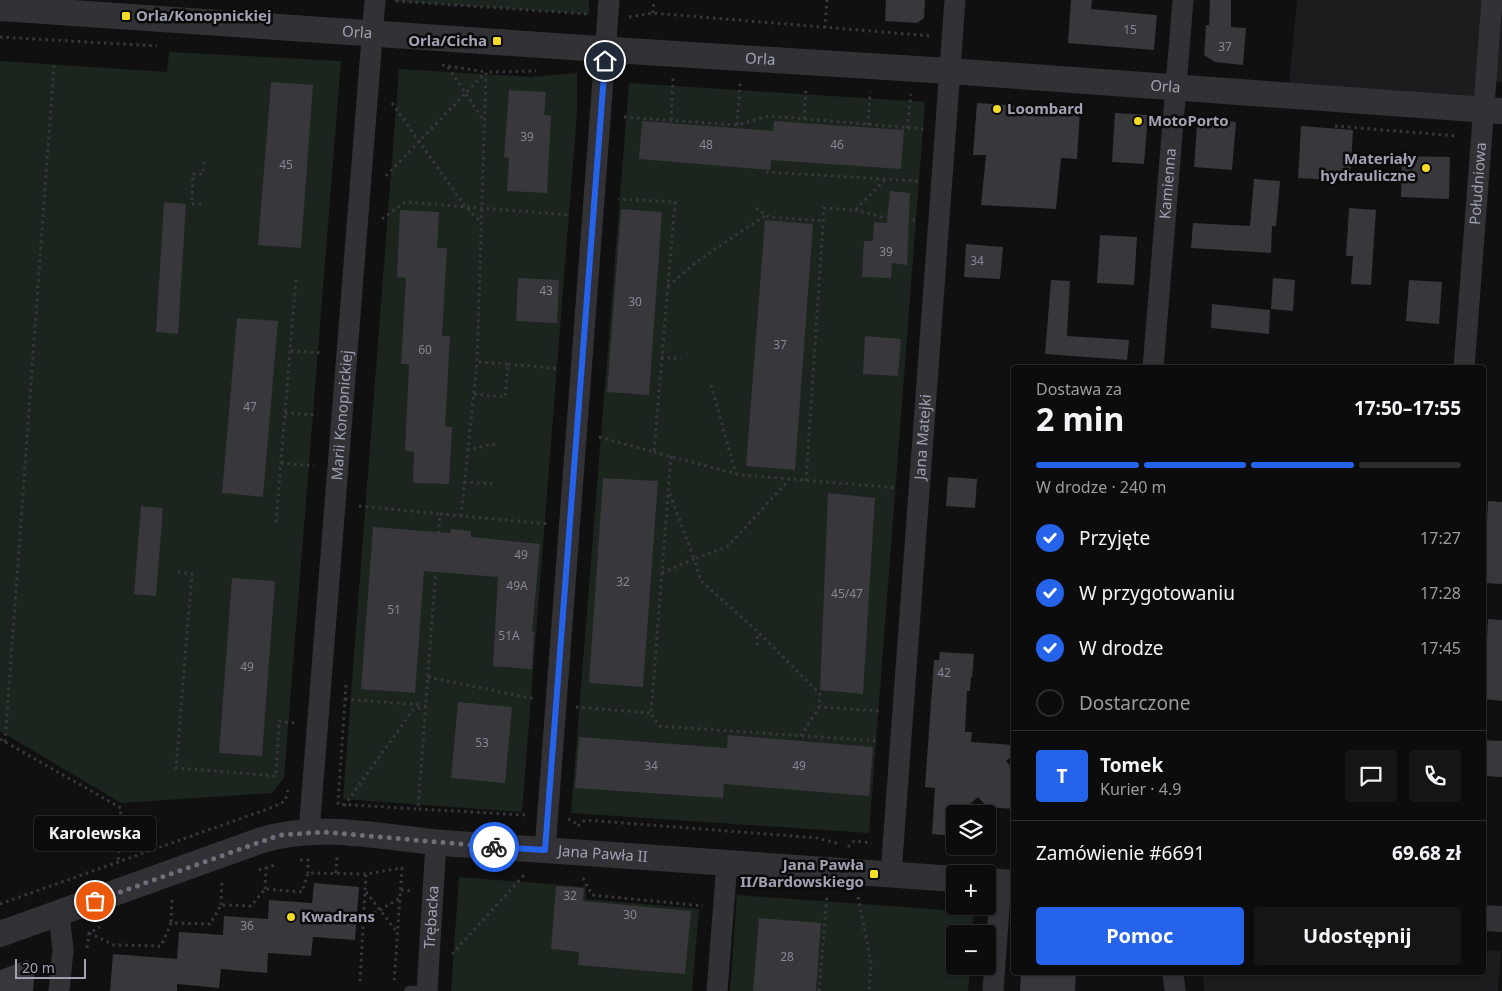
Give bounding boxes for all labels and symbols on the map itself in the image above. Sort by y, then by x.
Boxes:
place label: Orla/Konopnickiej [136,5,271,25]
marker: Orla/Konopnickiej [120,10,132,22]
street label: Orla [341,20,373,42]
house number: 15 [1123,21,1137,38]
place label: Orla/Cicha [408,30,487,50]
marker: Orla/Cicha [491,35,503,47]
house number: 37 [1218,38,1232,55]
pin [584,40,626,82]
street label: Orla [745,47,776,69]
street label: Orla [1150,75,1181,97]
place label: Loombard [1007,98,1083,118]
marker: Loombard [991,103,1003,115]
place label: MotoPorto [1148,110,1229,130]
marker: MotoPorto [1132,115,1144,127]
house number: 39 [520,128,534,145]
house number: 48 [699,136,713,153]
house number: 46 [830,136,844,153]
street label: Południowa [1464,141,1490,225]
street label: Kamienna [1154,147,1180,220]
place label: Materiały hydrauliczne [1320,148,1416,185]
house number: 45 [279,156,293,173]
marker: Materiały hydrauliczne [1420,162,1432,174]
house number: 39 [879,243,893,260]
house number: 34 [970,252,984,269]
house number: 43 [539,282,553,299]
house number: 30 [628,293,642,310]
house number: 37 [773,336,787,353]
house number: 60 [418,341,432,358]
street label: Marii Konopnickiej [326,349,356,481]
street label: Jana Matejki [909,394,935,483]
house number: 47 [243,398,257,415]
house number: 49 [514,546,528,563]
house number: 32 [616,573,630,590]
house number: 49A [506,577,528,594]
house number: 45/47 [831,585,863,602]
house number: 51 [387,601,401,618]
house number: 51A [498,627,520,644]
house number: 49 [240,658,254,675]
house number: 42 [937,664,951,681]
house number: 53 [475,734,489,751]
house number: 34 [644,757,658,774]
house number: 49 [792,757,806,774]
callout: Karolewska [34,816,156,851]
courier [469,822,519,872]
street label: Jana Pawła II [555,840,648,866]
place label: Jana Pawła II/Bardowskiego [740,854,864,891]
marker: Jana Pawła II/Bardowskiego [868,868,880,880]
pin [74,880,116,922]
street label: Trębacka [419,885,442,949]
house number: 32 [563,887,577,904]
place label: Kwadrans [301,906,375,926]
house number: 30 [623,906,637,923]
marker: Kwadrans [285,911,297,923]
house number: 36 [240,917,254,934]
house number: 28 [780,948,794,965]
scale bar [15,956,86,979]

